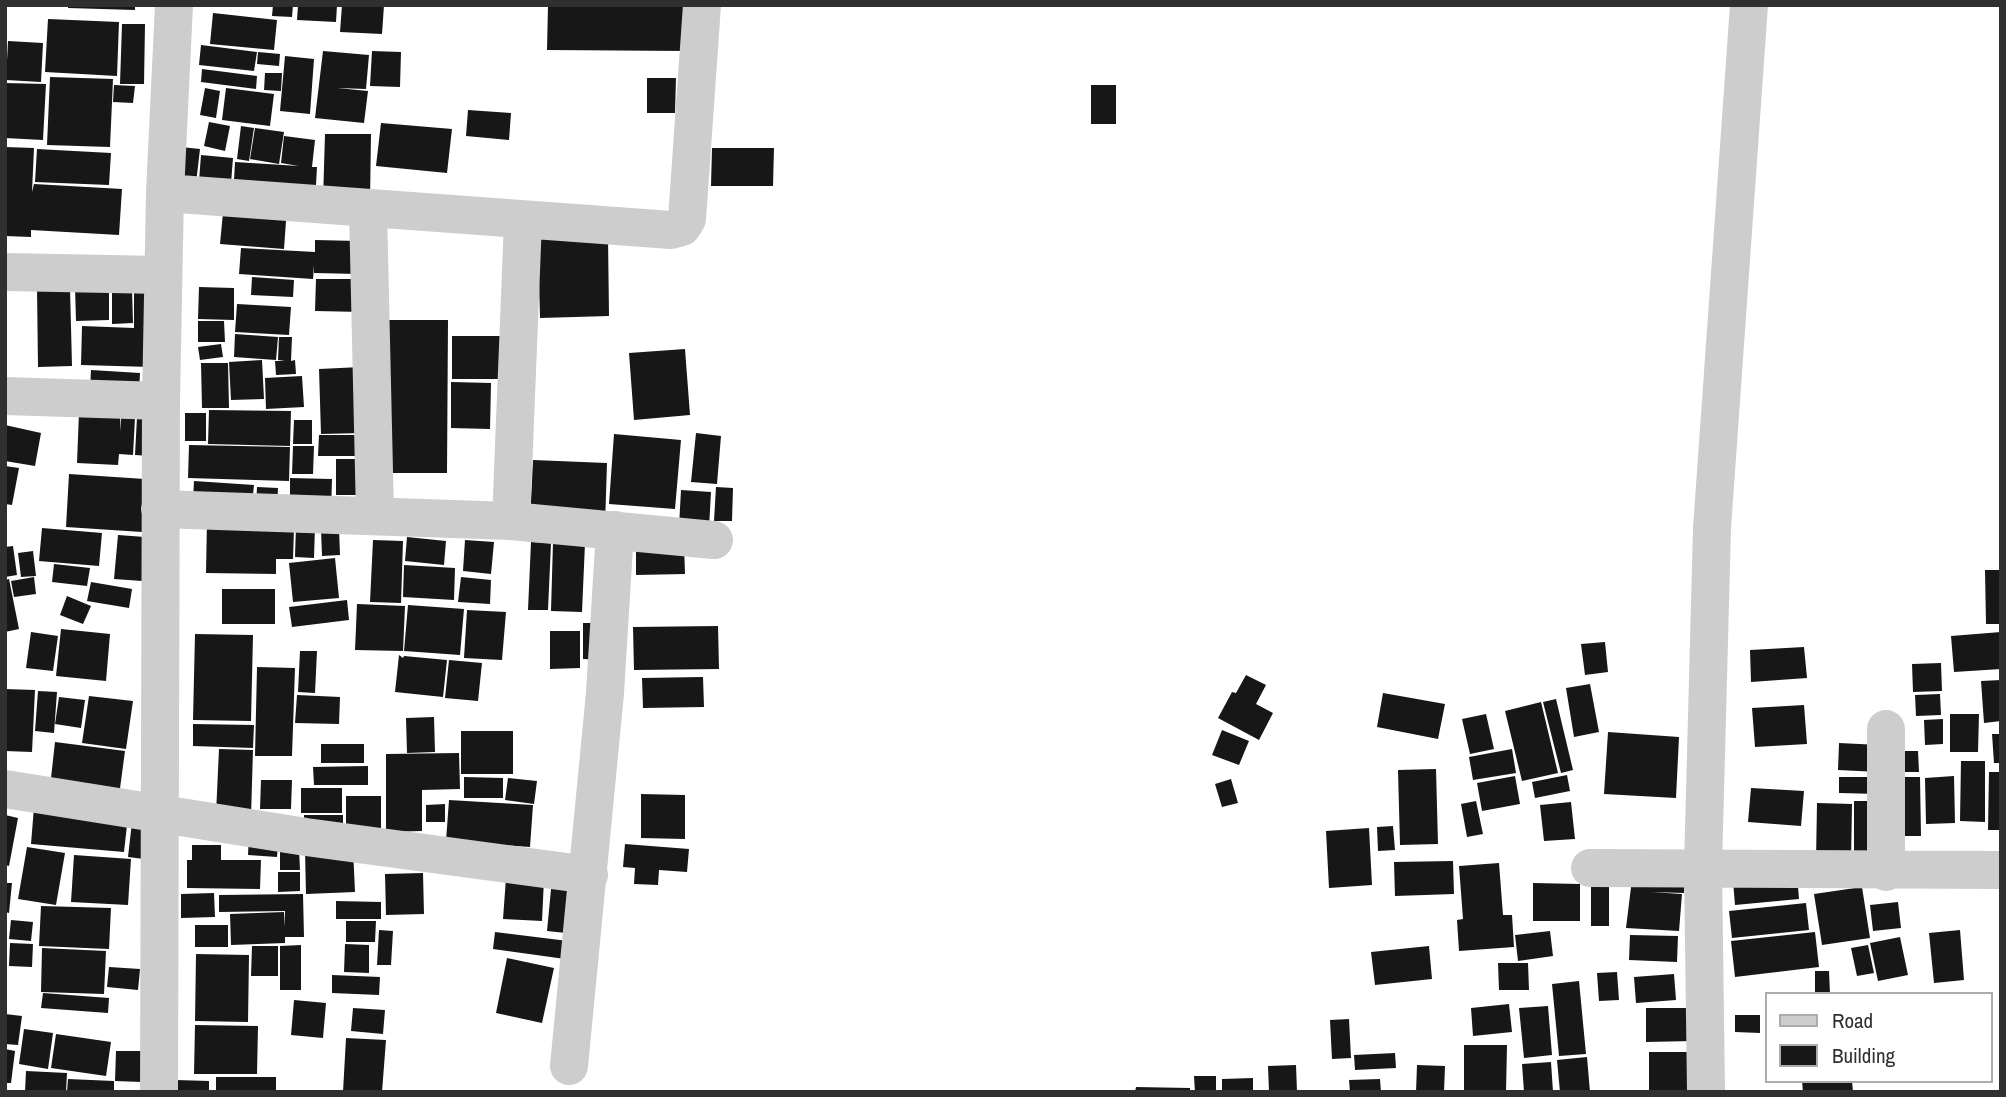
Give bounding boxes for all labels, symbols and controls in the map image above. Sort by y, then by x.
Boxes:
legend [1764,992,1992,1083]
text: Road [1832,1006,1873,1035]
text: Building [1832,1041,1895,1070]

